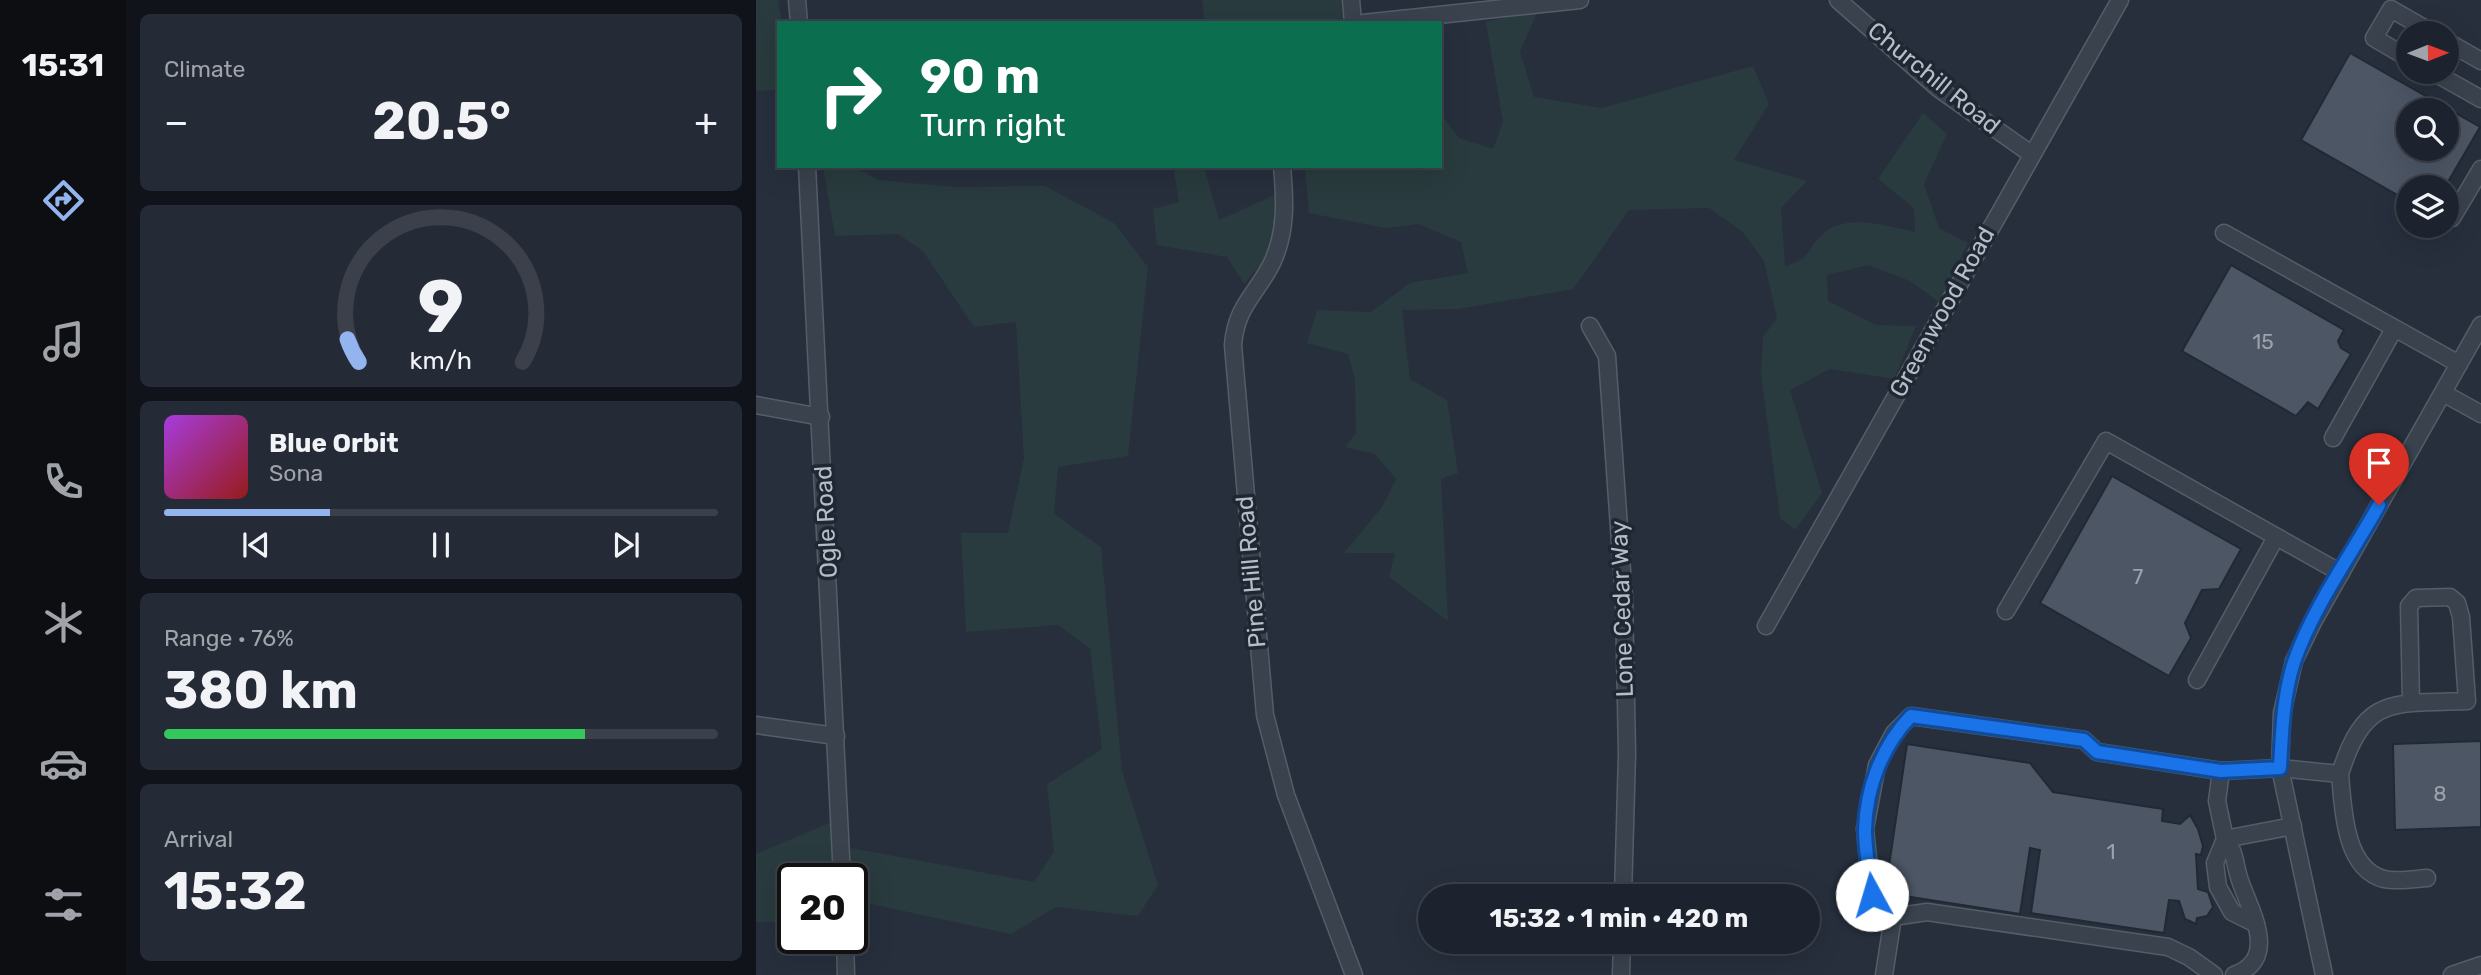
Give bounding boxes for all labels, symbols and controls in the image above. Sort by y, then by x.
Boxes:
street label: Churchill Road [1862,16,2006,140]
north arrow [2396,21,2459,84]
map controls [2396,21,2459,238]
text: 15:31 [22,46,104,84]
text: 90 m [920,47,1040,105]
icon: right [805,49,896,140]
text: Climate [164,55,245,83]
text: 20.5° [372,90,511,152]
button: search [2396,98,2459,161]
text: − [164,99,189,145]
text: + [694,99,718,145]
text: Turn right [920,106,1065,144]
button: layers [2396,175,2459,238]
icon: directions [39,176,88,225]
street label: Greenwood Road [1884,222,2000,402]
text: 9 [418,265,464,351]
icon: music [39,317,88,366]
house number: 15 [2252,329,2274,354]
text: km/h [410,346,472,375]
text: Blue Orbit [269,428,399,459]
pin [2349,433,2409,505]
icon: arrive [2360,444,2398,482]
icon: phone [39,457,88,506]
text: Sona [269,459,323,487]
street label: Ogle Road [809,465,843,579]
street label: Pine Hill Road [1230,495,1272,649]
street label: Lone Cedar Way [1605,520,1639,698]
icon: previous [237,526,275,564]
icon: pause [422,526,460,564]
icon: next [607,526,645,564]
house number: 7 [2133,564,2144,589]
icon: climate [39,598,88,647]
text: Range · 76% [164,624,294,652]
text: 380 km [164,659,358,721]
icon: car [39,739,88,788]
house number: 8 [2433,781,2447,806]
text: Arrival [164,825,233,853]
house number: 1 [2107,839,2116,864]
position arrow [1835,858,1909,932]
text: 15:32 [164,860,307,922]
speed limit sign: 20 [777,863,868,954]
icon: filters [39,880,88,929]
text: 15:32 · 1 min · 420 m [1490,903,1748,934]

